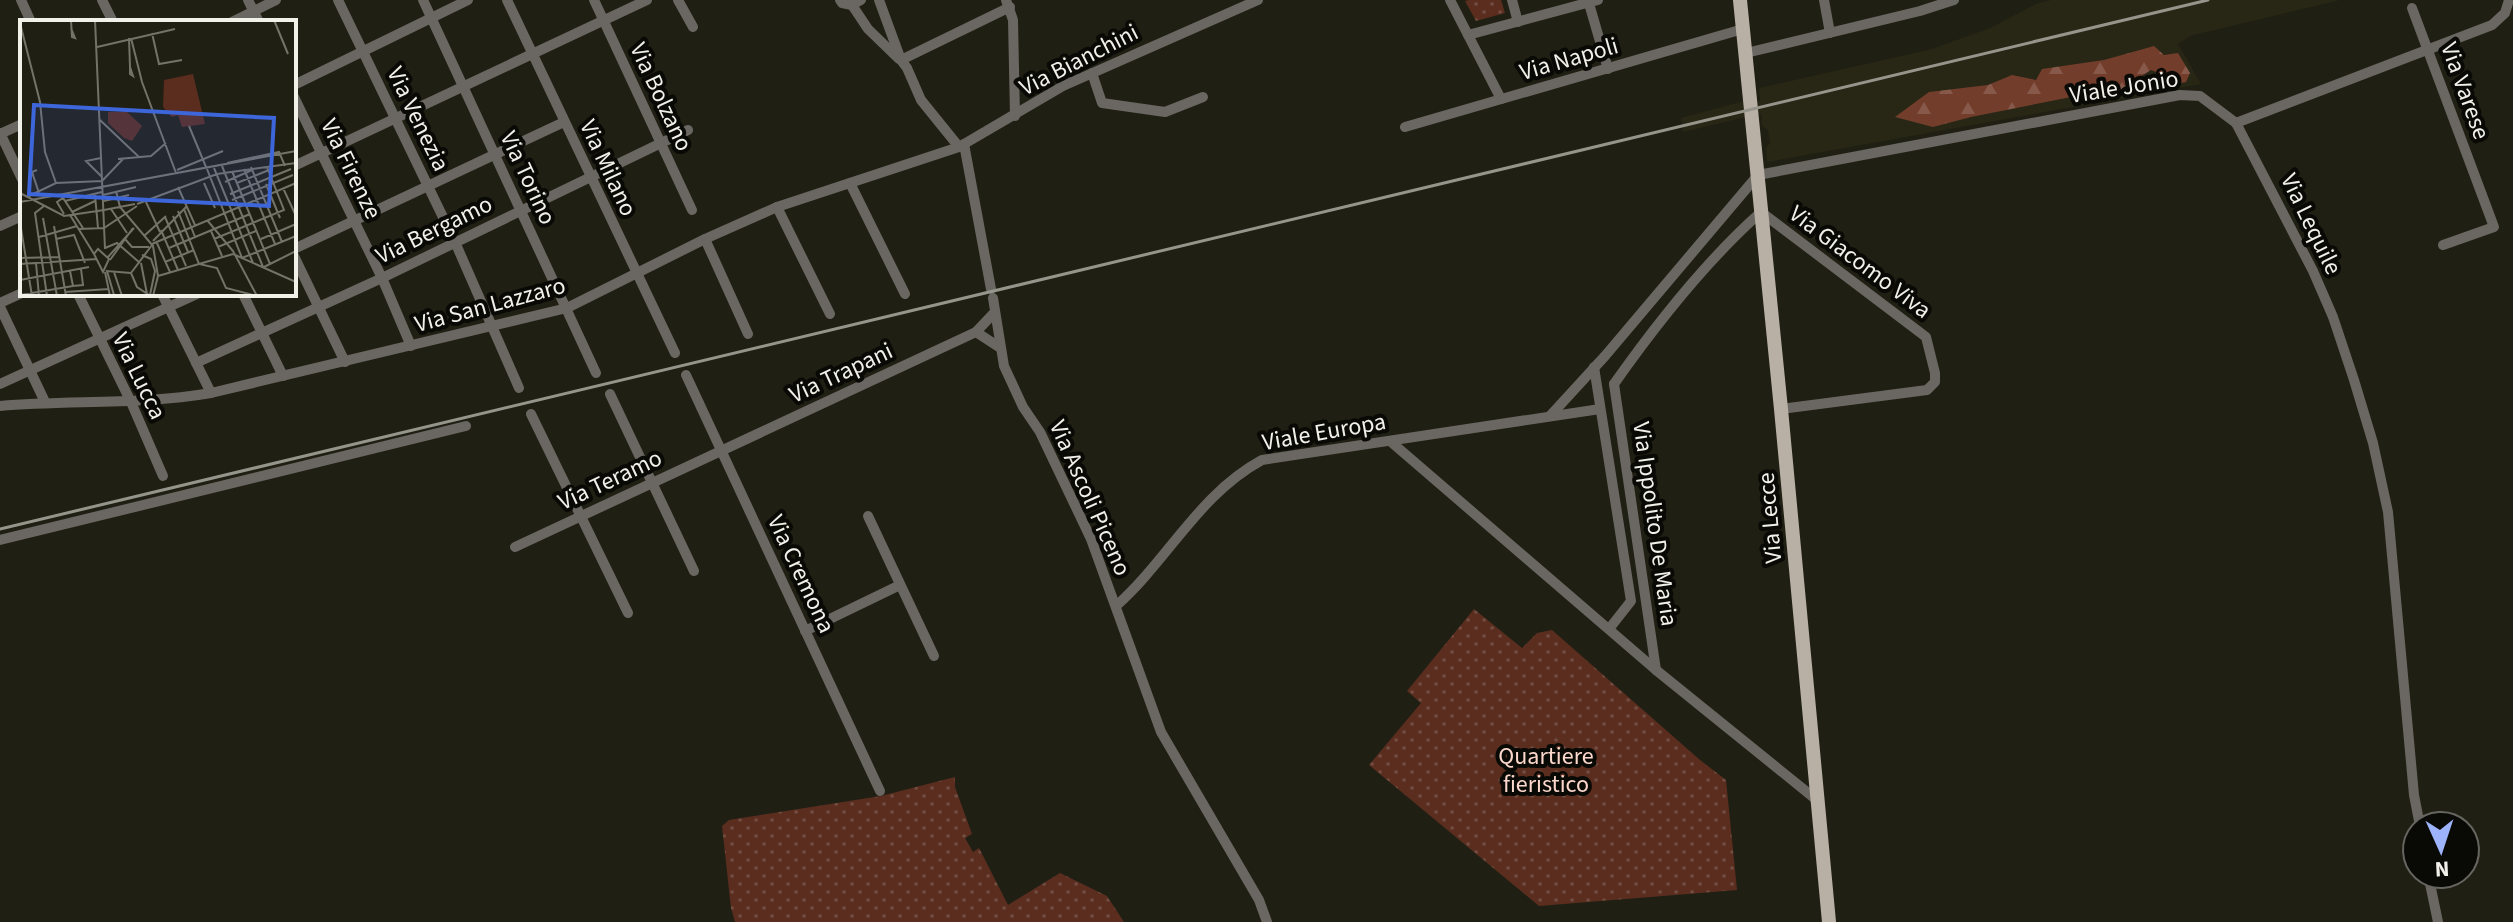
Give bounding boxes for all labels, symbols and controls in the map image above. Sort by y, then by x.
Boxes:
street label: Via Bianchini [1013,15,1145,105]
inset map [20,20,296,296]
street label: Via Napoli [1516,28,1622,90]
street label: Via Bolzano [621,37,701,157]
street label: Via Varese [2431,38,2499,144]
street label: Via Venezia [378,61,458,177]
street label: Viale Jonio [2067,61,2181,113]
street label: Via Firenze [312,113,390,225]
street label: Via Milano [570,114,646,222]
street label: Via Torino [491,125,565,231]
street label: Via Lequile [2271,167,2351,281]
street label: Via Bergamo [370,187,498,273]
street label: Via Giacomo Viva [1781,197,1939,327]
street label: Via San Lazzaro [411,268,569,342]
street label: Via Lucca [103,327,175,425]
street label: Via Trapani [783,334,899,412]
street label: Viale Europa [1259,404,1389,460]
street label: Via Ascoli Piceno [1040,415,1140,581]
street label: Via Ippolito De Maria [1623,420,1687,628]
street label: Via Teramo [552,441,668,519]
street label: Via Lecce [1749,471,1791,565]
street label: Via Cremona [758,509,844,639]
park label: Quartiere fieristico [1498,739,1594,802]
north arrow [2401,810,2481,890]
text: N [2434,853,2450,885]

